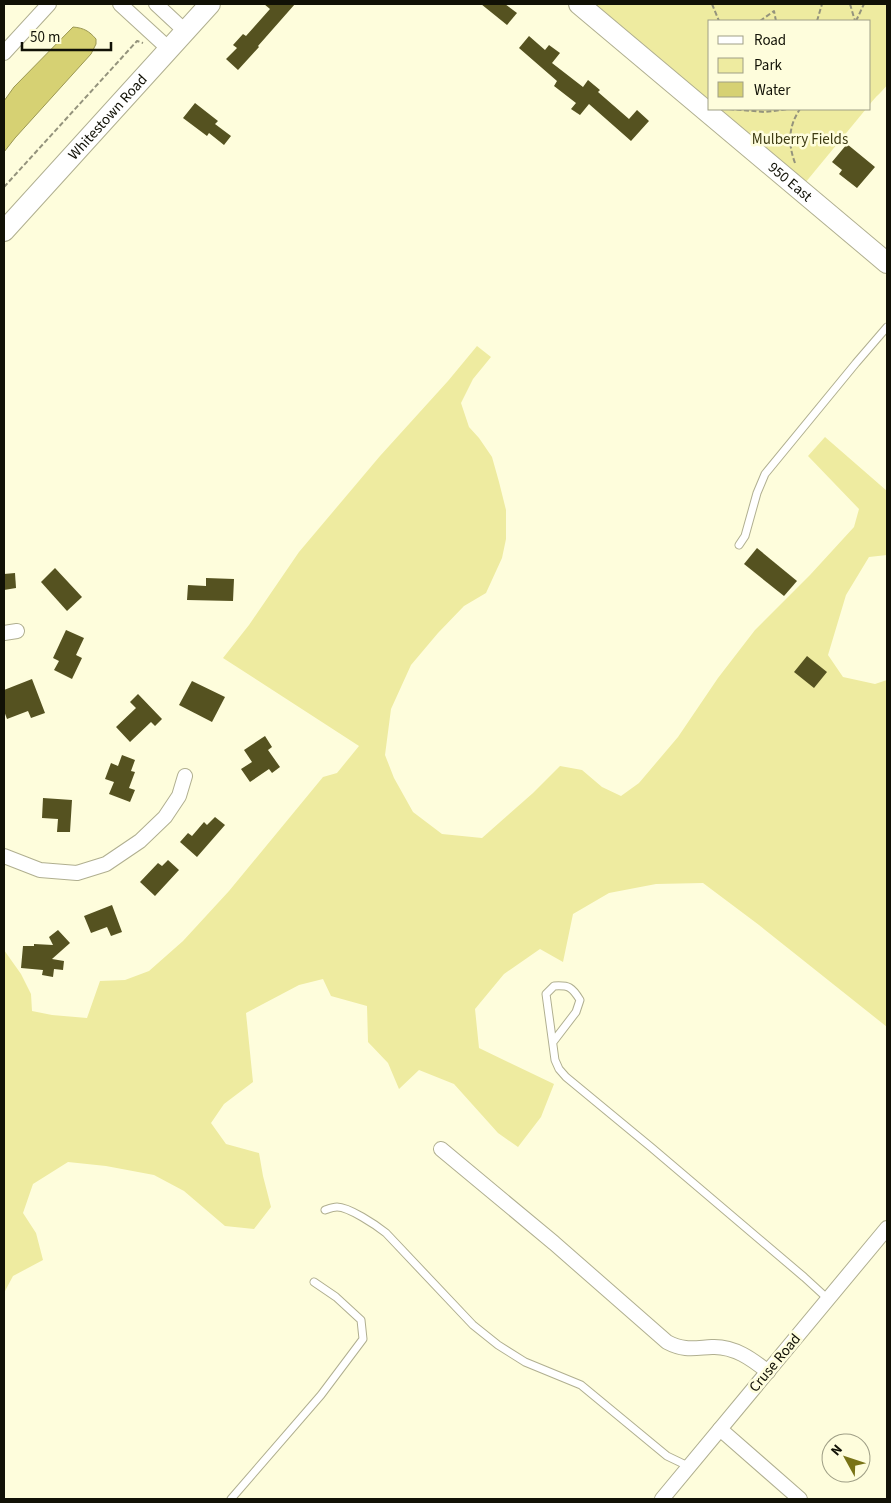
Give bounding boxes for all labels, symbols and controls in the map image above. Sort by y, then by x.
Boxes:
scale bar [22,20,111,52]
legend [708,20,871,110]
text: 50 m [30,27,60,48]
text: Road [754,30,786,51]
text: Park [754,55,783,76]
street label: Whitestown Road [63,69,152,164]
text: Water [754,80,791,101]
park label: Mulberry Fields [752,129,848,150]
street label: 950 East [764,157,817,206]
street label: Cruse Road [744,1329,806,1397]
north arrow [821,1433,871,1483]
text: N [826,1440,847,1460]

